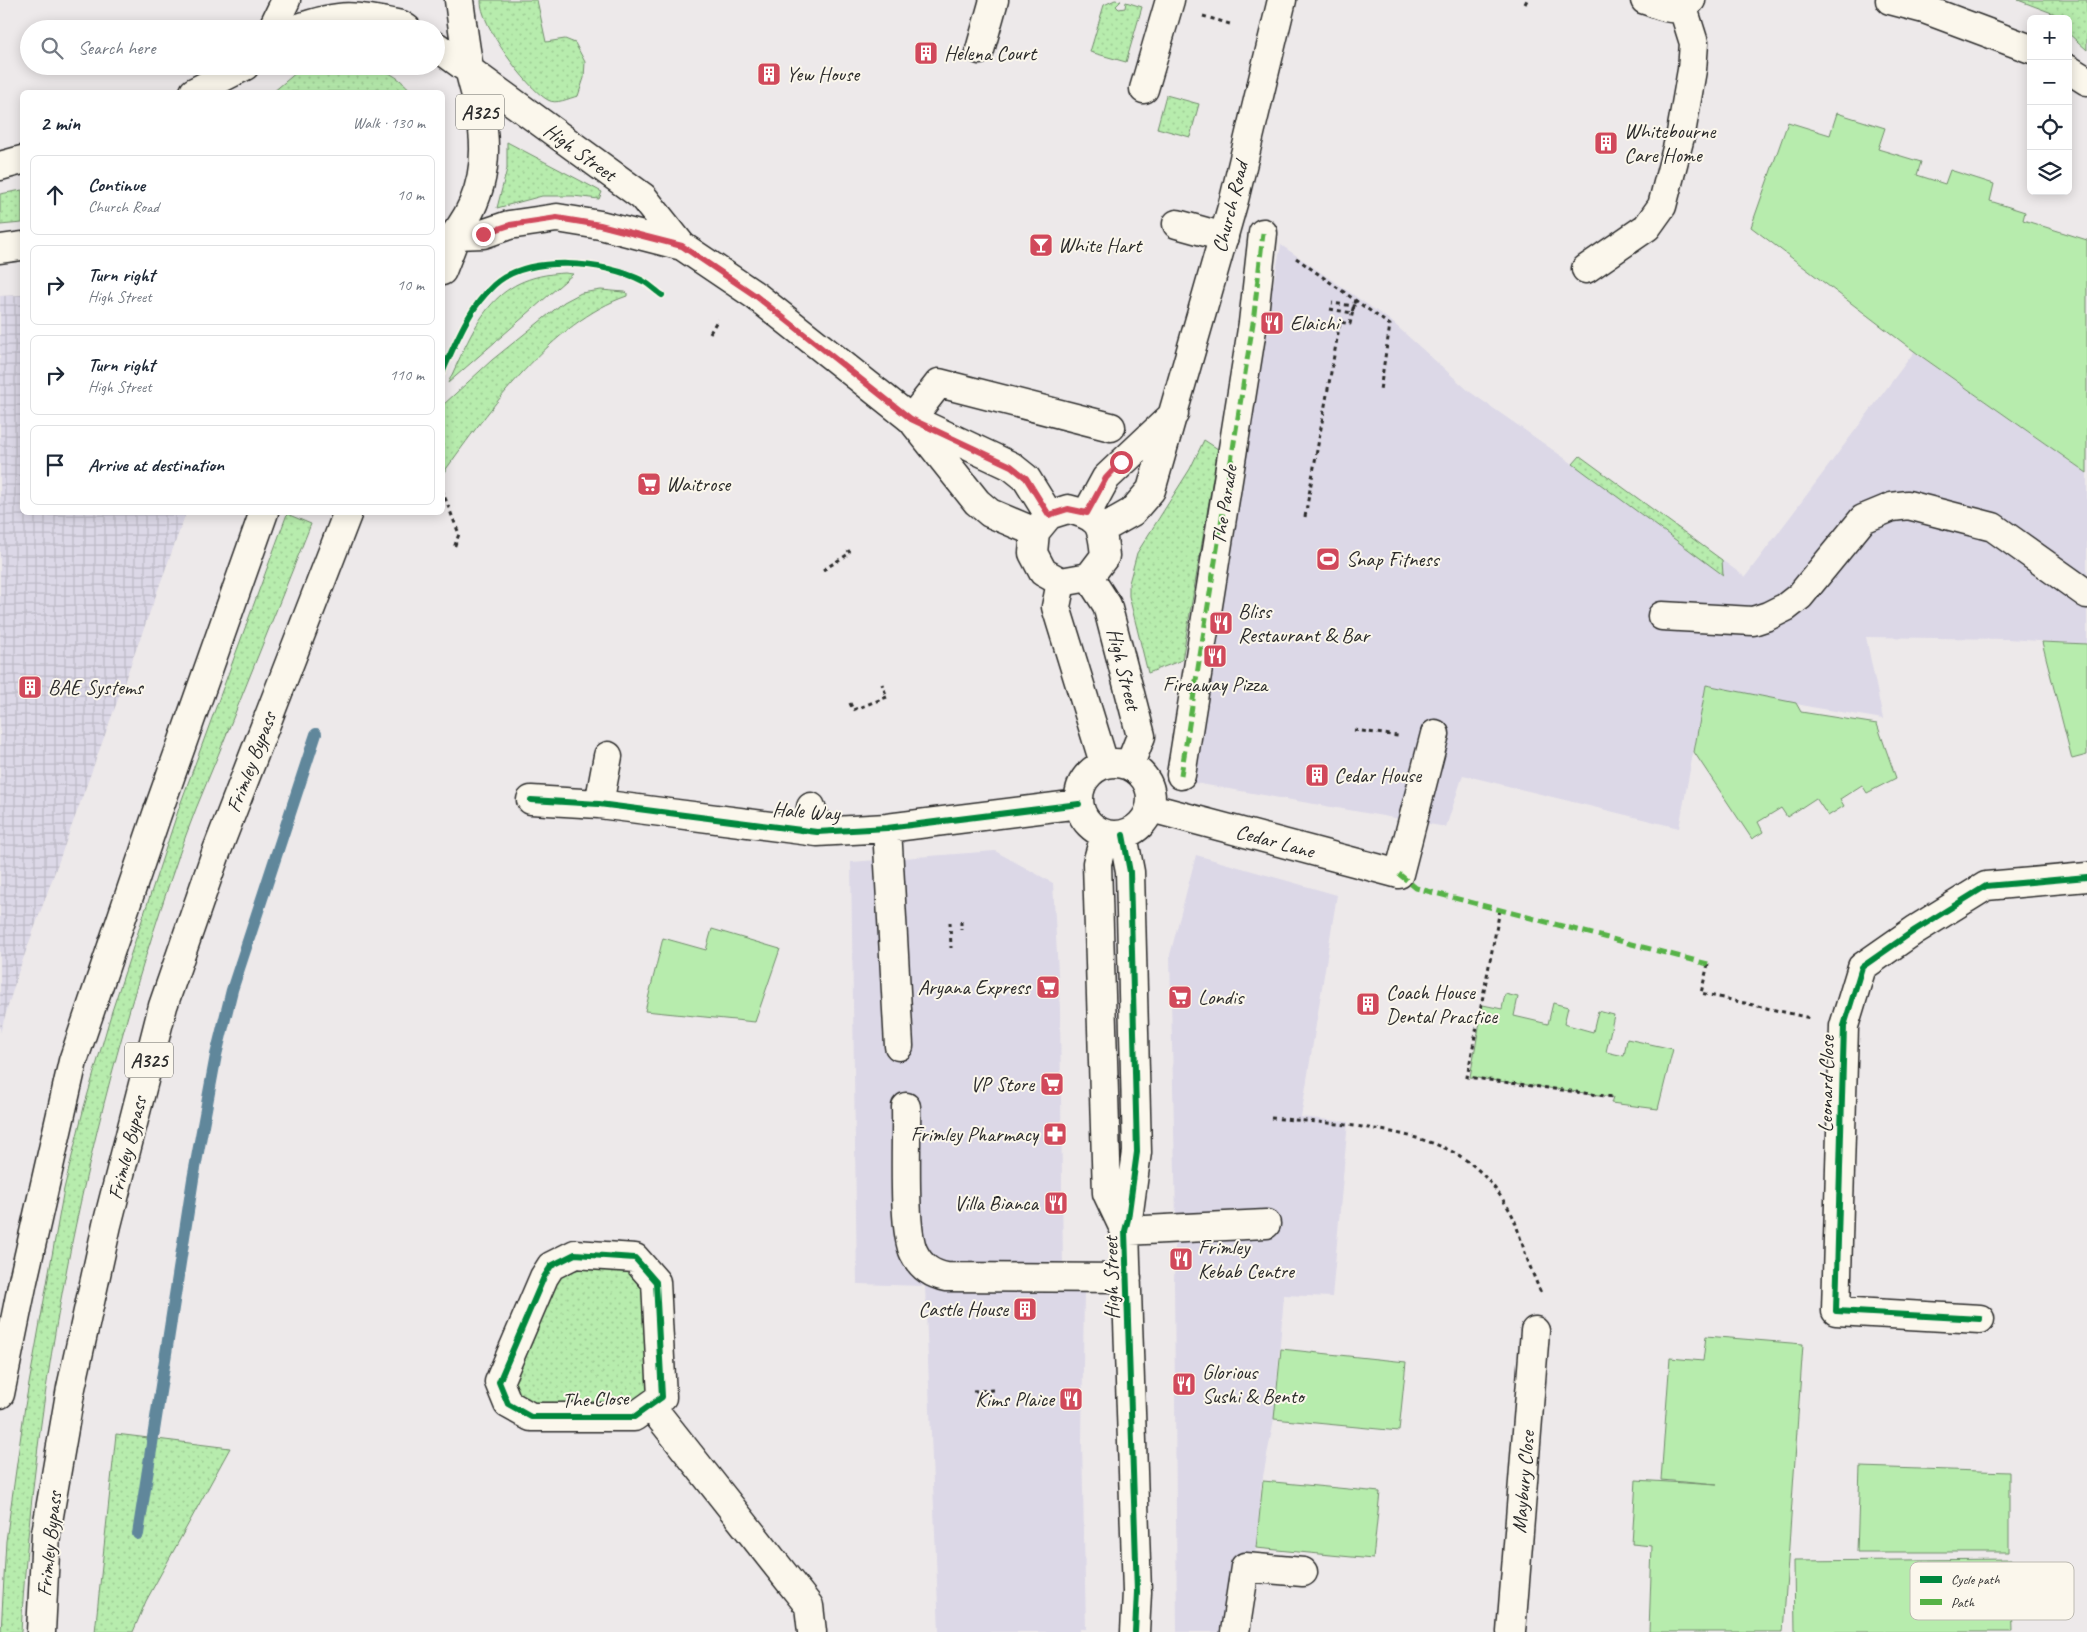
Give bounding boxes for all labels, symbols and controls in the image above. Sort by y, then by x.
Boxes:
map controls [2027,15,2072,195]
button: + [2027,15,2072,60]
search box [20,20,445,75]
icon: search [38,34,66,62]
text: Search here [78,36,155,60]
building icon: Helena Court [913,40,939,66]
place label: Helena Court [944,40,1038,66]
button: − [2027,60,2072,105]
building icon: Yew House [756,61,782,87]
place label: Yew House [786,61,861,87]
road number: A325 [456,94,504,130]
button: locate [2027,105,2072,150]
text: 2 min [40,110,80,136]
text: Walk · 130 m [353,113,425,133]
street label: High Street [539,117,623,188]
place label: Whitebourne Care Home [1624,118,1717,168]
building icon: Whitebourne Care Home [1593,130,1619,156]
button: layers [2027,150,2072,195]
street label: Church Road [1206,155,1255,255]
text: Continue [88,173,145,197]
icon: ahead [41,181,69,209]
text: 10 m [397,185,424,205]
text: Church Road [88,197,159,217]
route end [472,223,495,246]
bar icon: White Hart [1028,232,1054,258]
place label: White Hart [1058,232,1143,258]
text: Turn right [88,263,155,287]
icon: right [41,271,69,299]
text: 10 m [397,275,424,295]
text: High Street [88,287,152,307]
restaurant icon: Elaichi [1259,310,1285,336]
place label: Elaichi [1290,310,1342,336]
text: Turn right [88,353,155,377]
icon: right [41,361,69,389]
text: 110 m [390,365,424,385]
text: High Street [88,377,152,397]
icon: arrive [41,451,69,479]
route start [1110,451,1133,474]
text: Arrive at destination [88,453,224,477]
street label: The Parade [1205,461,1243,547]
supermarket icon: Waitrose [636,471,662,497]
place label: Waitrose [666,471,732,497]
sports icon: Snap Fitness [1315,546,1341,572]
place label: Snap Fitness [1346,546,1441,572]
place label: Bliss Restaurant & Bar [1238,598,1371,648]
restaurant icon: Bliss Restaurant & Bar [1208,610,1234,636]
street label: High Street [1101,625,1147,715]
restaurant icon: Fireaway Pizza [1202,643,1228,669]
place label: Fireaway Pizza [1163,671,1270,697]
building icon: BAE Systems [17,674,43,700]
place label: BAE Systems [48,674,144,700]
street label: Frimley Bypass [220,706,283,816]
building icon: Cedar House [1304,762,1330,788]
place label: Cedar House [1334,762,1422,788]
street label: Hale Way [771,796,842,826]
street label: Cedar Lane [1233,818,1319,864]
place label: Aryana Express [918,974,1032,1000]
supermarket icon: Aryana Express [1035,974,1061,1000]
place label: Coach House Dental Practice [1386,979,1498,1029]
supermarket icon: Londis [1167,984,1193,1010]
place label: Londis [1198,984,1245,1010]
building icon: Coach House Dental Practice [1355,991,1381,1017]
street label: Leonard Close [1812,1034,1840,1133]
road number: A325 [125,1042,173,1078]
place label: VP Store [970,1071,1035,1097]
supermarket icon: VP Store [1039,1071,1065,1097]
street label: Frimley Bypass [102,1092,153,1202]
place label: Frimley Pharmacy [911,1121,1040,1147]
pharmacy icon: Frimley Pharmacy [1042,1121,1068,1147]
place label: Villa Bianca [954,1190,1040,1216]
restaurant icon: Villa Bianca [1043,1190,1069,1216]
street label: High Street [1097,1234,1125,1320]
place label: Frimley Kebab Centre [1198,1234,1296,1284]
restaurant icon: Frimley Kebab Centre [1168,1246,1194,1272]
place label: Castle House [918,1296,1009,1322]
building icon: Castle House [1012,1296,1038,1322]
place label: Glorious Sushi & Bento [1202,1359,1306,1409]
restaurant icon: Glorious Sushi & Bento [1171,1371,1197,1397]
street label: The Close [561,1385,630,1413]
place label: Kims Plaice [975,1386,1056,1412]
restaurant icon: Kims Plaice [1058,1386,1084,1412]
street label: Maybury Close [1506,1428,1541,1534]
street label: Frimley Bypass [31,1488,68,1598]
legend [1910,1562,2074,1620]
text: Cycle path [1951,1571,2000,1588]
text: Path [1951,1594,1975,1611]

